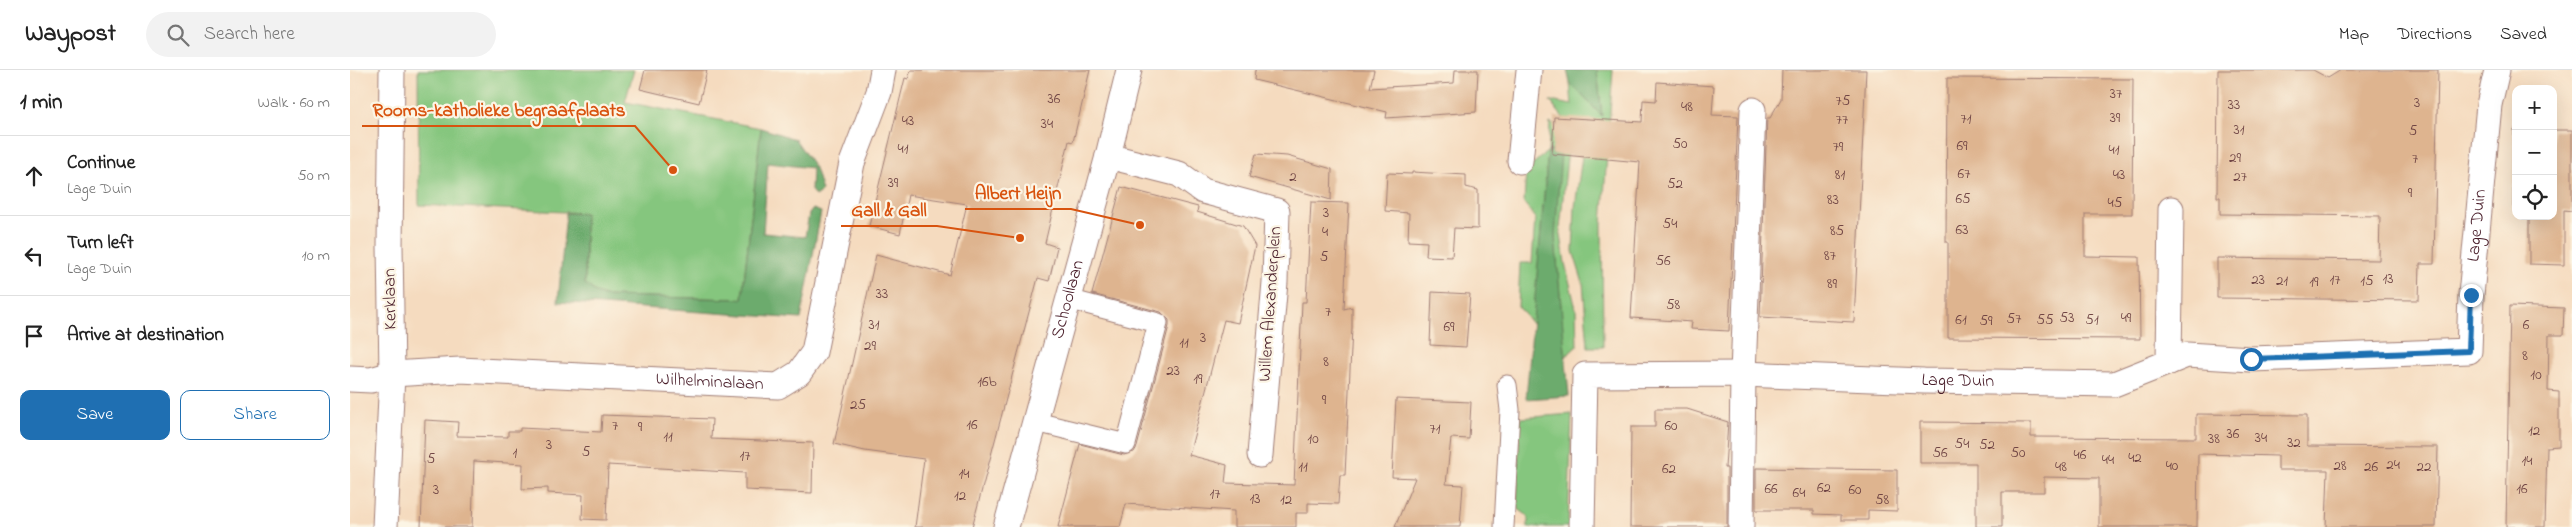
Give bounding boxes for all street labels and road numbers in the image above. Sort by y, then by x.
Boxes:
street label: Lage Duin [2461,188,2494,263]
street label: Willem Alexanderplein [1253,225,1289,383]
street label: Schoollaan [1045,257,1092,342]
street label: Kerklaan [377,268,405,330]
street label: Wilhelminalaan [655,367,764,398]
street label: Lage Duin [1921,368,1994,395]

